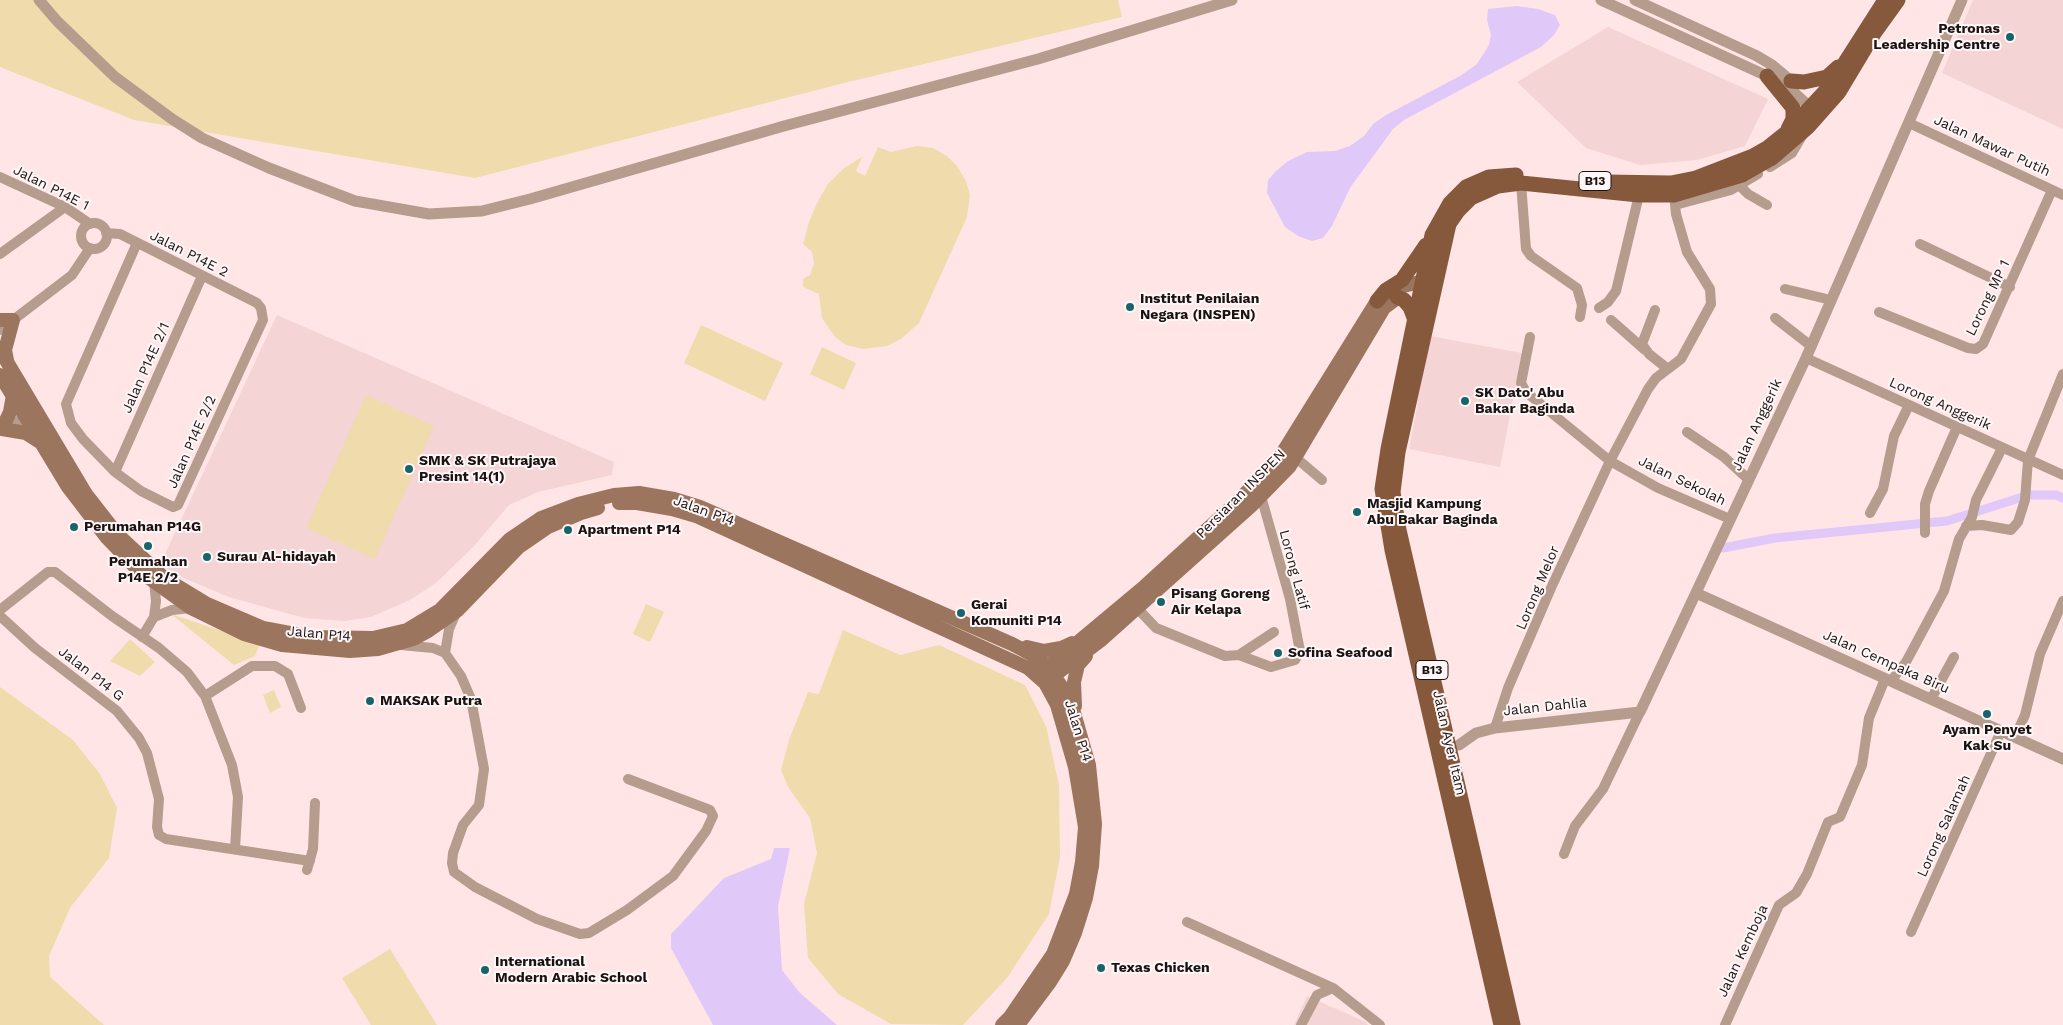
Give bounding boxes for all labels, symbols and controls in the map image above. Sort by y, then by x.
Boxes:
place label: Petronas Leadership Centre [1873,21,2000,54]
marker: Petronas Leadership Centre [2004,31,2016,43]
street label: Jalan Mawar Putih [1931,112,2053,180]
street label: Jalan P14E 1 [10,162,92,214]
road number: B13 [1579,172,1611,190]
street label: Jalan P14E 2 [147,227,231,281]
street label: Lorong MP 1 [1962,257,2014,339]
place label: Institut Penilaian Negara (INSPEN) [1140,291,1259,324]
marker: Institut Penilaian Negara (INSPEN) [1124,301,1136,313]
street label: Jalan P14E 2/1 [119,320,173,416]
street label: Lorong Anggerik [1887,374,1993,434]
street label: Jalan Anggerik [1728,376,1786,474]
place label: SK Dato' Abu Bakar Baginda [1475,385,1575,418]
street label: Jalan P14E 2/2 [164,393,220,491]
marker: SK Dato' Abu Bakar Baginda [1459,395,1471,407]
street label: Persiaran INSPEN [1193,446,1289,542]
place label: SMK & SK Putrajaya Presint 14(1) [419,453,556,486]
street label: Jalan Sekolah [1636,453,1728,509]
marker: SMK & SK Putrajaya Presint 14(1) [403,463,415,475]
street label: Jalan P14 [671,492,737,530]
place label: Masjid Kampung Abu Bakar Baginda [1367,496,1498,528]
marker: Masjid Kampung Abu Bakar Baginda [1351,506,1363,518]
place label: Perumahan P14G [84,519,201,535]
marker: Perumahan P14G [68,521,80,533]
place label: Apartment P14 [578,522,681,538]
marker: Apartment P14 [562,524,574,536]
street label: Lorong Latif [1275,528,1313,612]
marker: Perumahan P14E 2/2 [142,540,154,552]
street label: Lorong Melor [1513,543,1563,633]
place label: Surau Al-hidayah [217,549,336,565]
marker: Surau Al-hidayah [201,551,213,563]
place label: Perumahan P14E 2/2 [109,554,187,586]
place label: Pisang Goreng Air Kelapa [1171,586,1270,618]
marker: Pisang Goreng Air Kelapa [1155,596,1167,608]
place label: Gerai Komuniti P14 [971,597,1062,630]
marker: Gerai Komuniti P14 [955,607,967,619]
street label: Jalan P14 [286,623,352,645]
street label: Jalan Cempaka Biru [1820,627,1952,697]
street label: Jalan P14 G [55,643,127,705]
place label: Sofina Seafood [1288,645,1393,661]
marker: Sofina Seafood [1272,647,1284,659]
road number: B13 [1416,660,1448,680]
street label: Jalan Ayer Itam [1429,689,1469,797]
place label: MAKSAK Putra [380,693,482,709]
street label: Jalan Dahlia [1502,694,1588,720]
marker: MAKSAK Putra [364,695,376,707]
street label: Jalan P14 [1061,698,1095,764]
marker: Ayam Penyet Kak Su [1981,708,1993,720]
place label: Ayam Penyet Kak Su [1942,722,2032,754]
street label: Lorong Salamah [1914,772,1974,880]
street label: Jalan Kemboja [1714,902,1772,1000]
place label: International Modern Arabic School [495,954,647,986]
place label: Texas Chicken [1111,960,1210,976]
marker: Texas Chicken [1095,962,1107,974]
marker: International Modern Arabic School [479,964,491,976]

